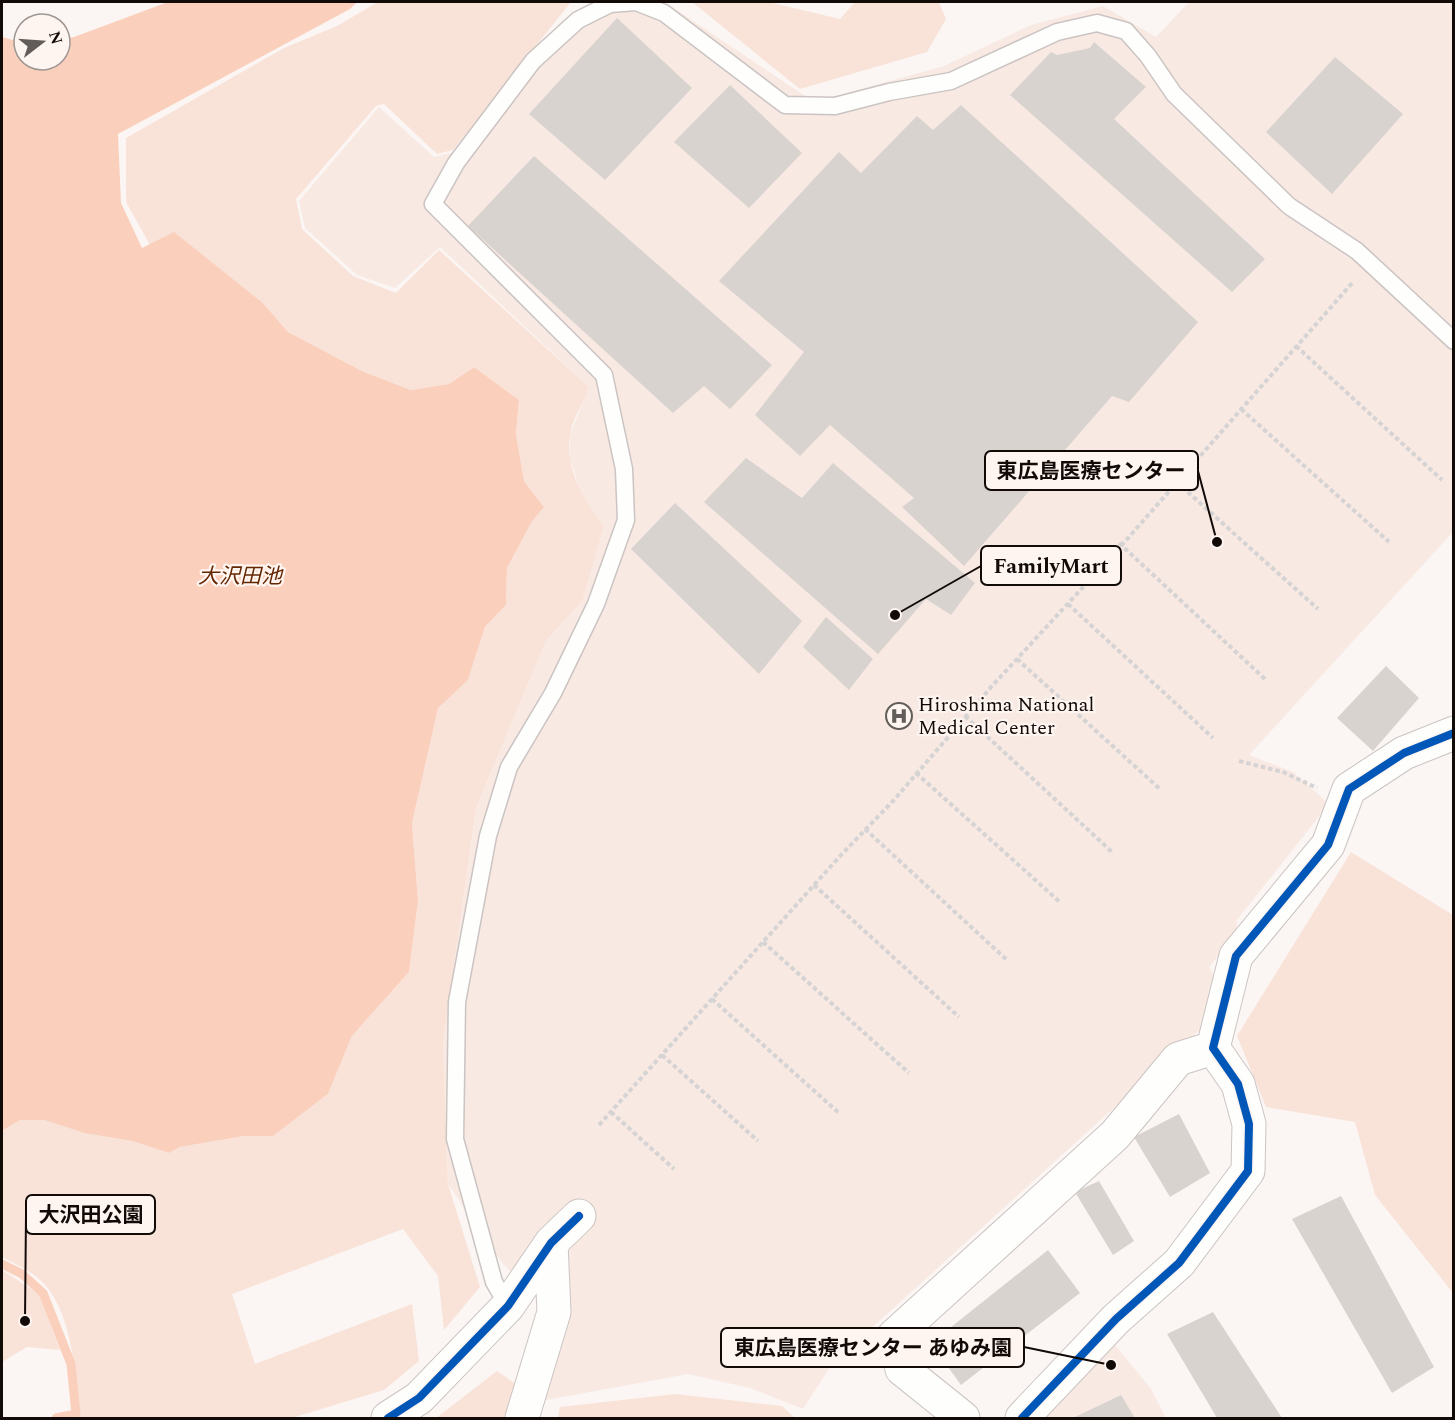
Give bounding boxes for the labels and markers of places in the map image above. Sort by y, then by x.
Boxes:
callout: 東広島医療センター [985,451,1198,490]
callout: FamilyMart [981,546,1121,585]
place label: Hiroshima National Medical Center [918,690,1094,743]
hospital icon: Hiroshima National Medical Center [884,701,914,731]
callout: 大沢田公園 [26,1195,155,1234]
callout: 東広島医療センター あゆみ園 [721,1328,1024,1367]

